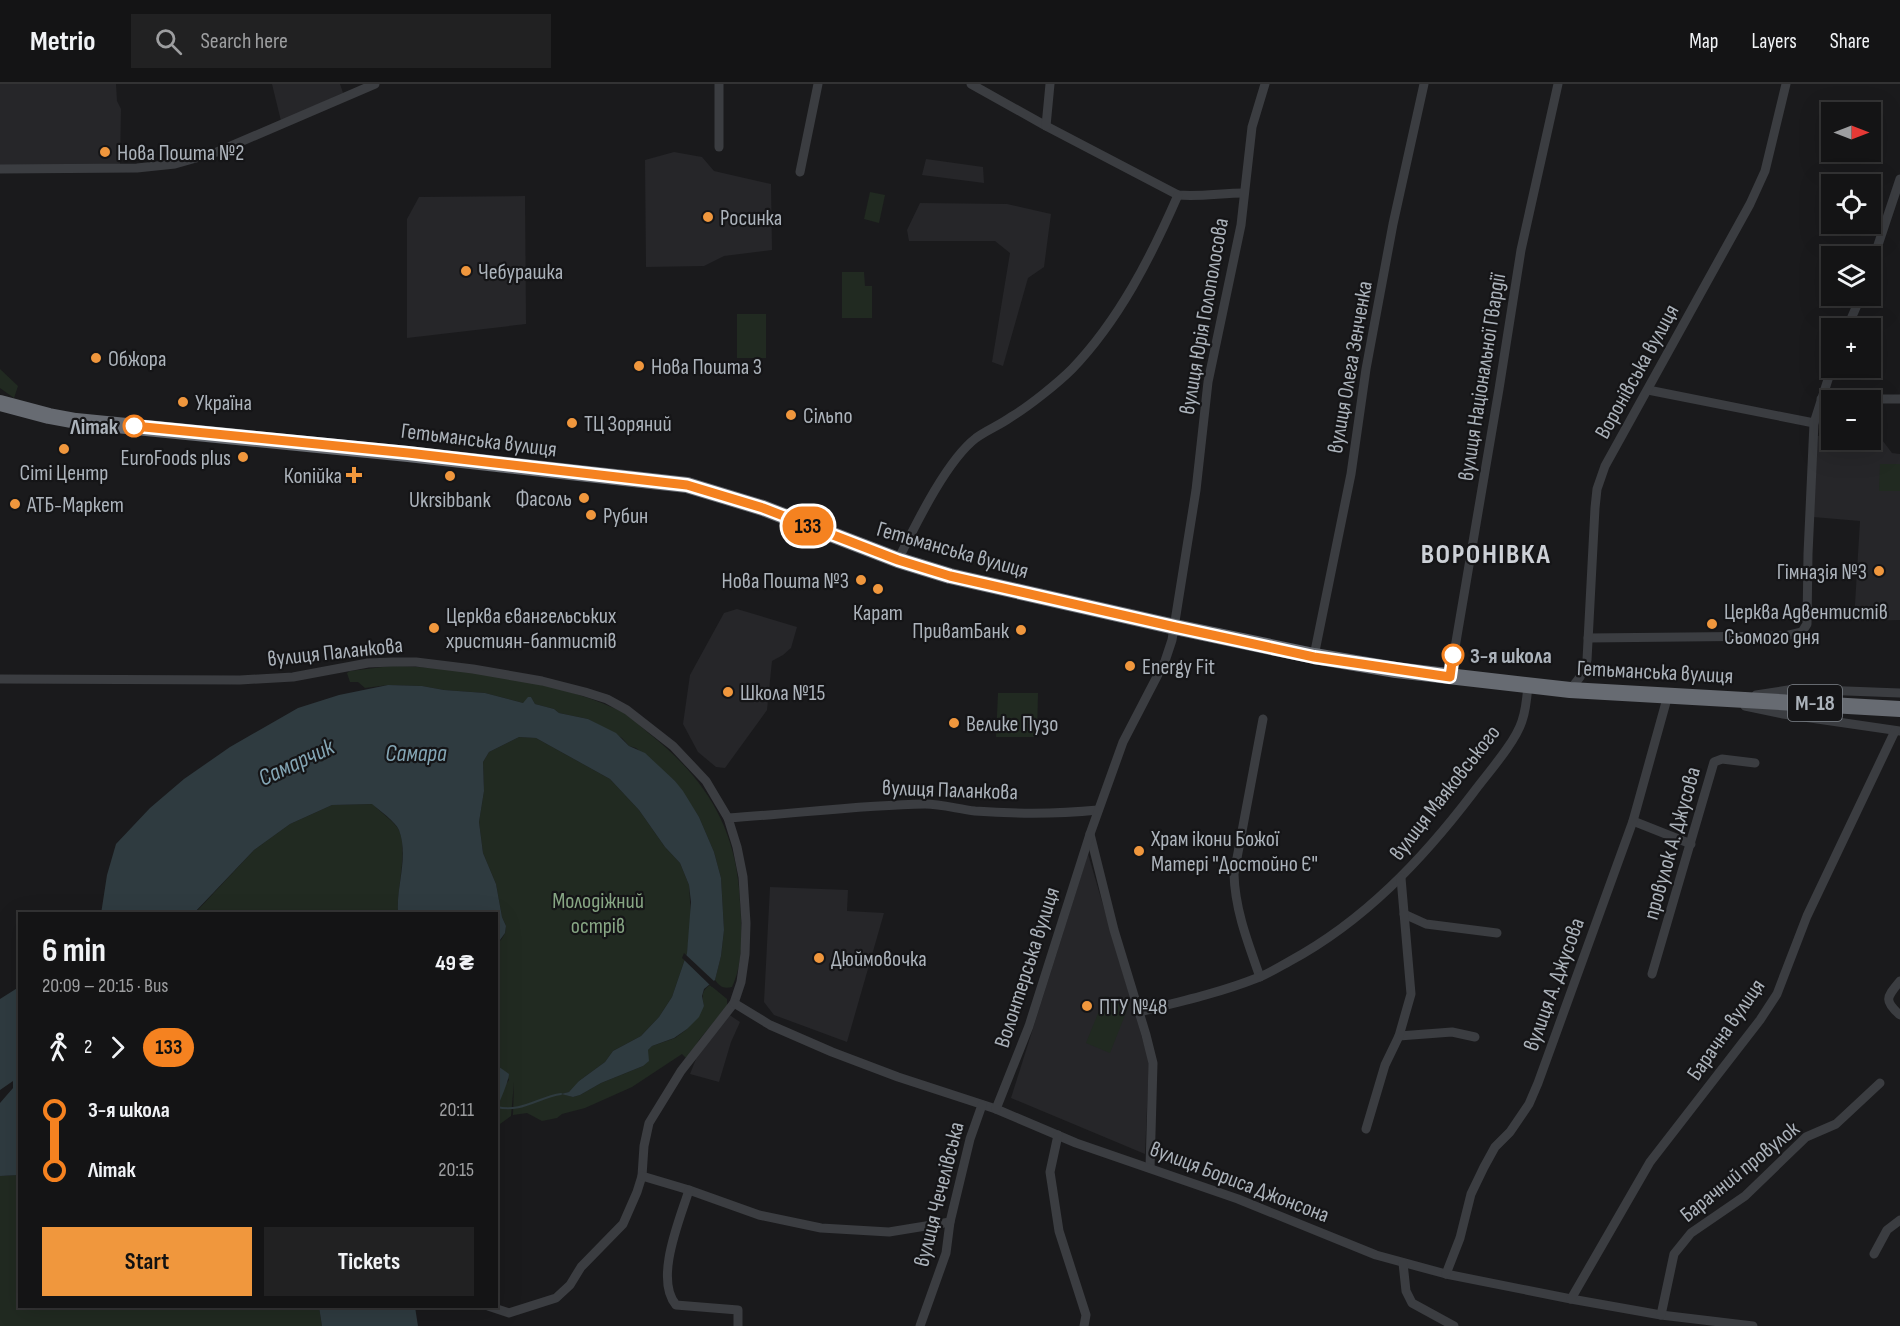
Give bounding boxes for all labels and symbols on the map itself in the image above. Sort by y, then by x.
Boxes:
north arrow [1821,102,1881,162]
place label: Нова Пошта №2 [117,140,244,167]
marker: Нова Пошта №2 [98,145,112,159]
place label: Росинка [720,205,782,232]
marker: Росинка [701,210,715,224]
street label: вулиця Юрія Голополосова [1174,216,1235,417]
place label: Чебурашка [478,259,563,286]
marker: Чебурашка [459,264,473,278]
street label: вулиця Національної Гвардії [1453,271,1512,483]
street label: вулиця Олега Зенченка [1322,279,1379,456]
street label: Воронівська вулиця [1589,300,1685,444]
place label: Обжора [108,346,166,373]
marker: Обжора [89,351,103,365]
place label: Нова Пошта 3 [651,354,762,381]
marker: Нова Пошта 3 [632,359,646,373]
place label: Україна [195,390,252,417]
marker: Україна [176,395,190,409]
place label: Сільпо [803,403,853,430]
marker: Сільпо [784,408,798,422]
place label: ТЦ Зоряний [584,411,672,438]
place label: Літак [69,414,119,441]
marker: Літак [123,415,145,437]
marker: ТЦ Зоряний [565,416,579,430]
street label: Гетьманська вулиця [399,418,558,463]
marker: Сіті Центр [57,442,71,456]
place label: EuroFoods plus [120,445,231,472]
marker: EuroFoods plus [236,450,250,464]
place label: Сіті Центр [20,460,108,487]
place label: Копійка [284,463,342,490]
marker: Копійка [347,468,361,482]
marker: Ukrsibbank [443,469,457,483]
place label: Фасоль [516,486,572,513]
place label: Ukrsibbank [409,487,491,514]
marker: Фасоль [577,491,591,505]
place label: АТБ-Маркет [26,492,124,519]
marker: АТБ-Маркет [8,497,22,511]
place label: Рубин [603,503,648,530]
line badge: 133 [774,506,842,546]
marker: Рубин [584,508,598,522]
street label: Гетьманська вулиця [874,516,1032,585]
district label: ВОРОНІВКА [1421,538,1551,571]
place label: Гімназія №3 [1777,559,1867,586]
marker: Гімназія №3 [1872,564,1886,578]
place label: Нова Пошта №3 [722,568,849,595]
marker: Нова Пошта №3 [854,573,868,587]
marker: Карат [871,582,885,596]
place label: Церква Адвентистів Сьомого дня [1724,599,1888,651]
place label: Карат [853,600,903,627]
place label: Церква євангельських християн-баптистів [446,603,617,655]
marker: Церква Адвентистів Сьомого дня [1705,617,1719,631]
place label: ПриватБанк [912,618,1010,645]
marker: Церква євангельських християн-баптистів [427,621,441,635]
marker: ПриватБанк [1014,623,1028,637]
street label: вулиця Паланкова [266,632,404,673]
place label: 3-я школа [1470,643,1552,670]
marker: 3-я школа [1442,644,1464,666]
place label: Energy Fit [1142,654,1215,681]
street label: Гетьманська вулиця [1576,655,1734,690]
marker: Energy Fit [1123,659,1137,673]
place label: Школа №15 [740,680,826,707]
marker: Школа №15 [721,685,735,699]
road number: М-18 [1788,685,1842,721]
place label: Велике Пузо [966,711,1058,738]
marker: Велике Пузо [947,716,961,730]
street label: вулиця Маяковського [1384,720,1506,866]
water label: Самарчик [254,732,340,793]
water label: Самара [385,739,447,768]
street label: провулок А. Джусова [1638,764,1707,923]
street label: вулиця Паланкова [882,775,1018,806]
place label: Храм ікони Божої Матері "Достойно Є" [1150,826,1318,878]
marker: Храм ікони Божої Матері "Достойно Є" [1132,844,1146,858]
street label: Волонтерська вулиця [989,884,1066,1051]
park label: Молодіжний острів [552,888,644,940]
street label: вулиця А. Джусова [1518,914,1591,1055]
place label: Дюймовочка [831,946,927,973]
marker: Дюймовочка [812,951,826,965]
street label: Барачна вулиця [1681,974,1771,1086]
place label: ПТУ №48 [1099,994,1167,1021]
marker: ПТУ №48 [1080,999,1094,1013]
street label: Барачний провулок [1675,1115,1806,1229]
street label: вулиця Чечелівська [908,1119,970,1270]
street label: вулиця Бориса Джонсона [1146,1136,1333,1229]

